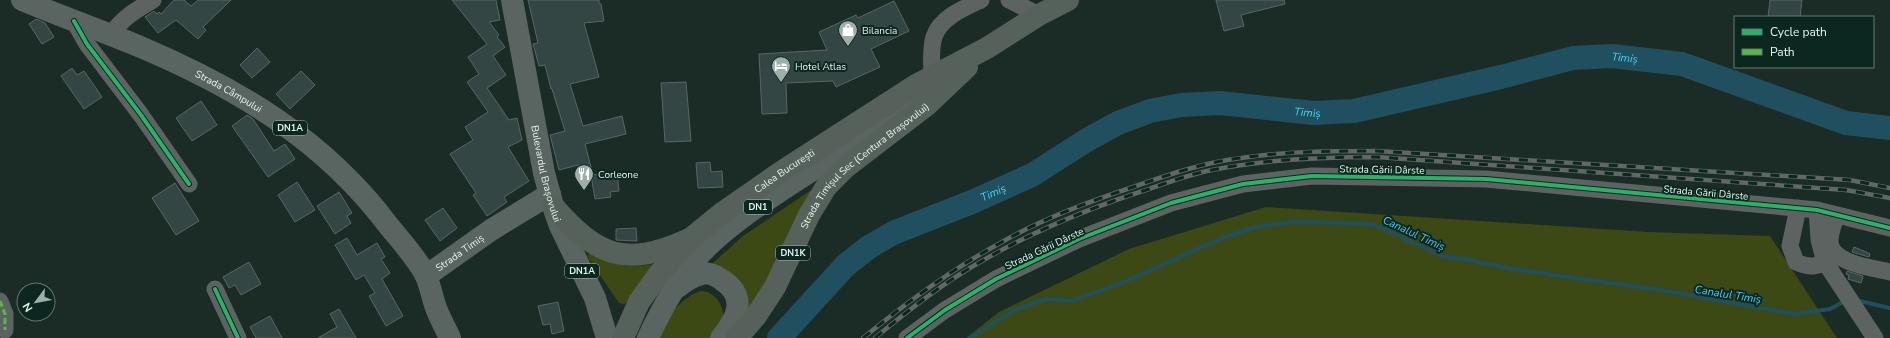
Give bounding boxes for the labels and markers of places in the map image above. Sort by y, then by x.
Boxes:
shop icon: Bilancia [837,19,859,47]
place label: Bilancia [862,24,897,38]
hotel icon: Hotel Atlas [770,55,792,83]
place label: Hotel Atlas [795,60,846,74]
restaurant icon: Corleone [573,163,595,191]
place label: Corleone [598,168,638,182]

